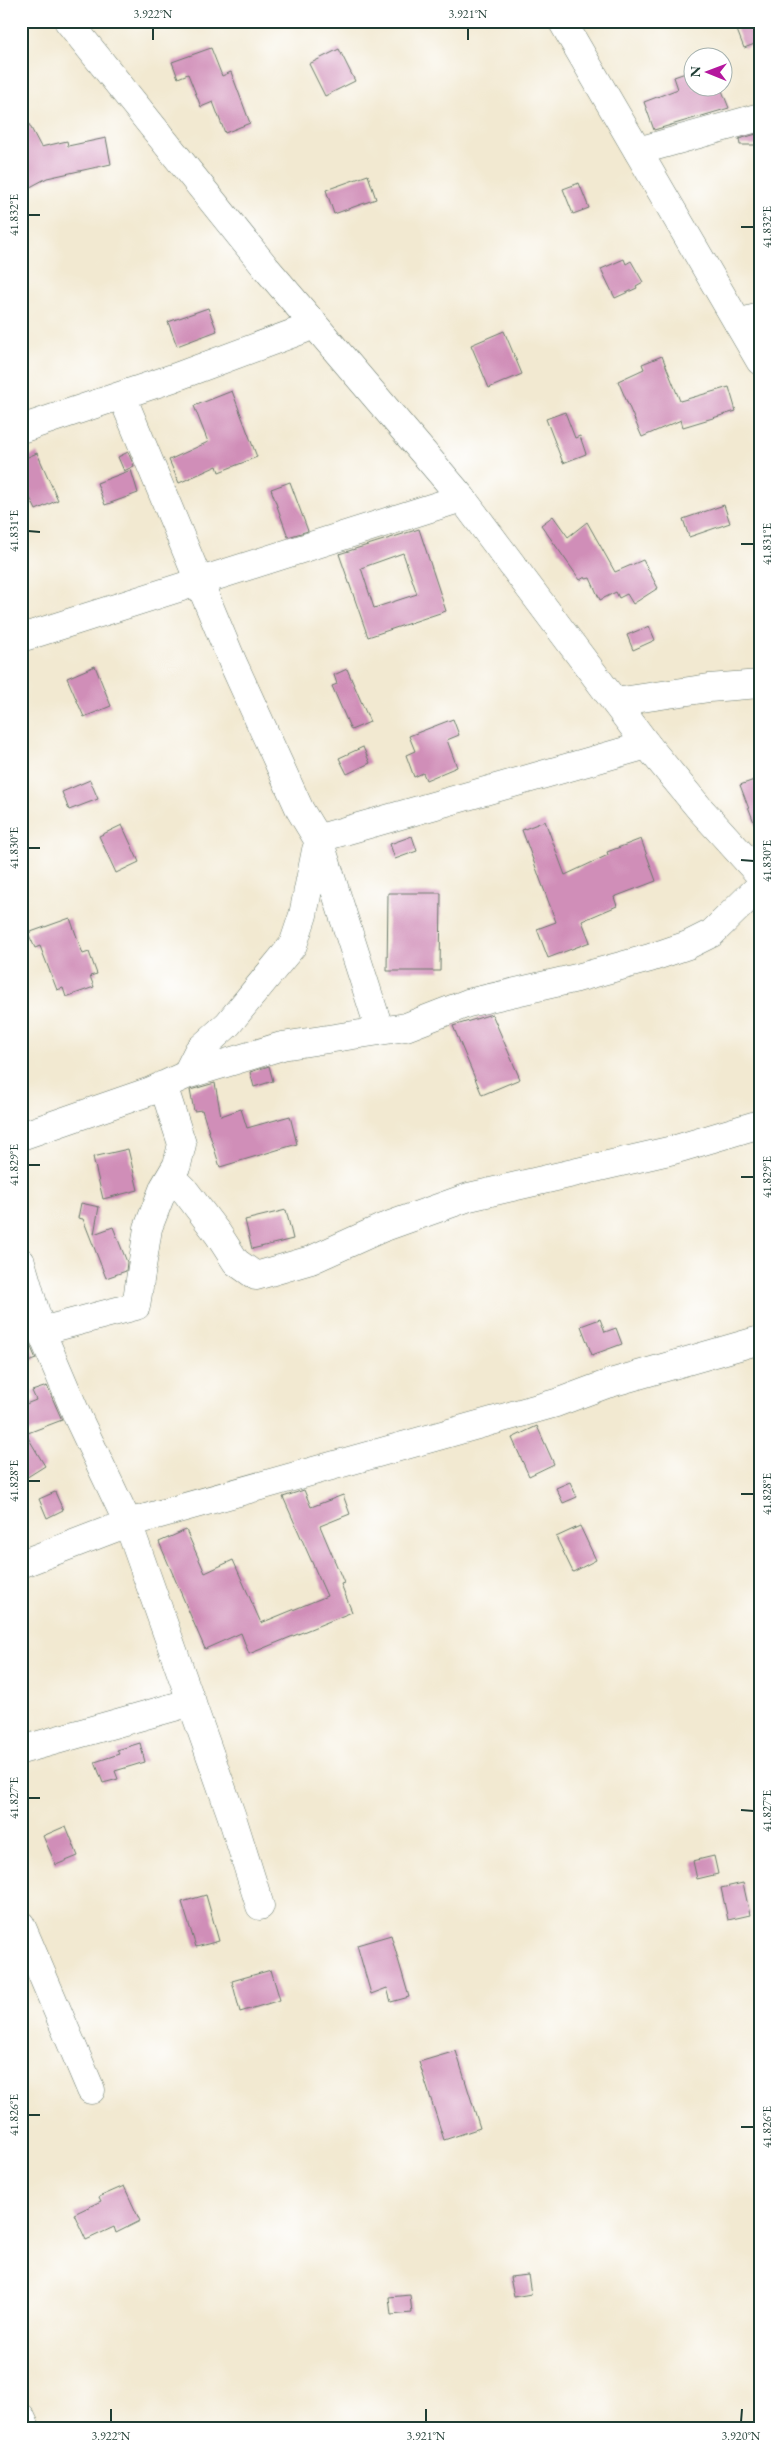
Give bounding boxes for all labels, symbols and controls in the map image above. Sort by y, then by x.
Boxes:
text: 3.922°N [134,6,173,22]
text: 3.921°N [449,6,488,22]
north arrow [684,48,734,98]
text: N [686,65,704,78]
text: 41.832°E [6,194,22,236]
text: 41.832°E [759,206,775,248]
text: 41.831°E [6,510,22,552]
text: 41.831°E [759,523,775,565]
text: 41.830°E [6,827,22,869]
text: 41.830°E [759,840,775,882]
text: 41.829°E [6,1144,22,1186]
text: 41.829°E [759,1156,775,1198]
text: 41.828°E [6,1460,22,1502]
text: 41.828°E [759,1473,775,1515]
text: 41.827°E [6,1777,22,1819]
text: 41.827°E [759,1790,775,1832]
text: 41.826°E [6,2094,22,2136]
text: 41.826°E [759,2106,775,2148]
text: 3.922°N [92,2428,131,2444]
text: 3.921°N [407,2428,446,2444]
text: 3.920°N [722,2428,761,2444]

